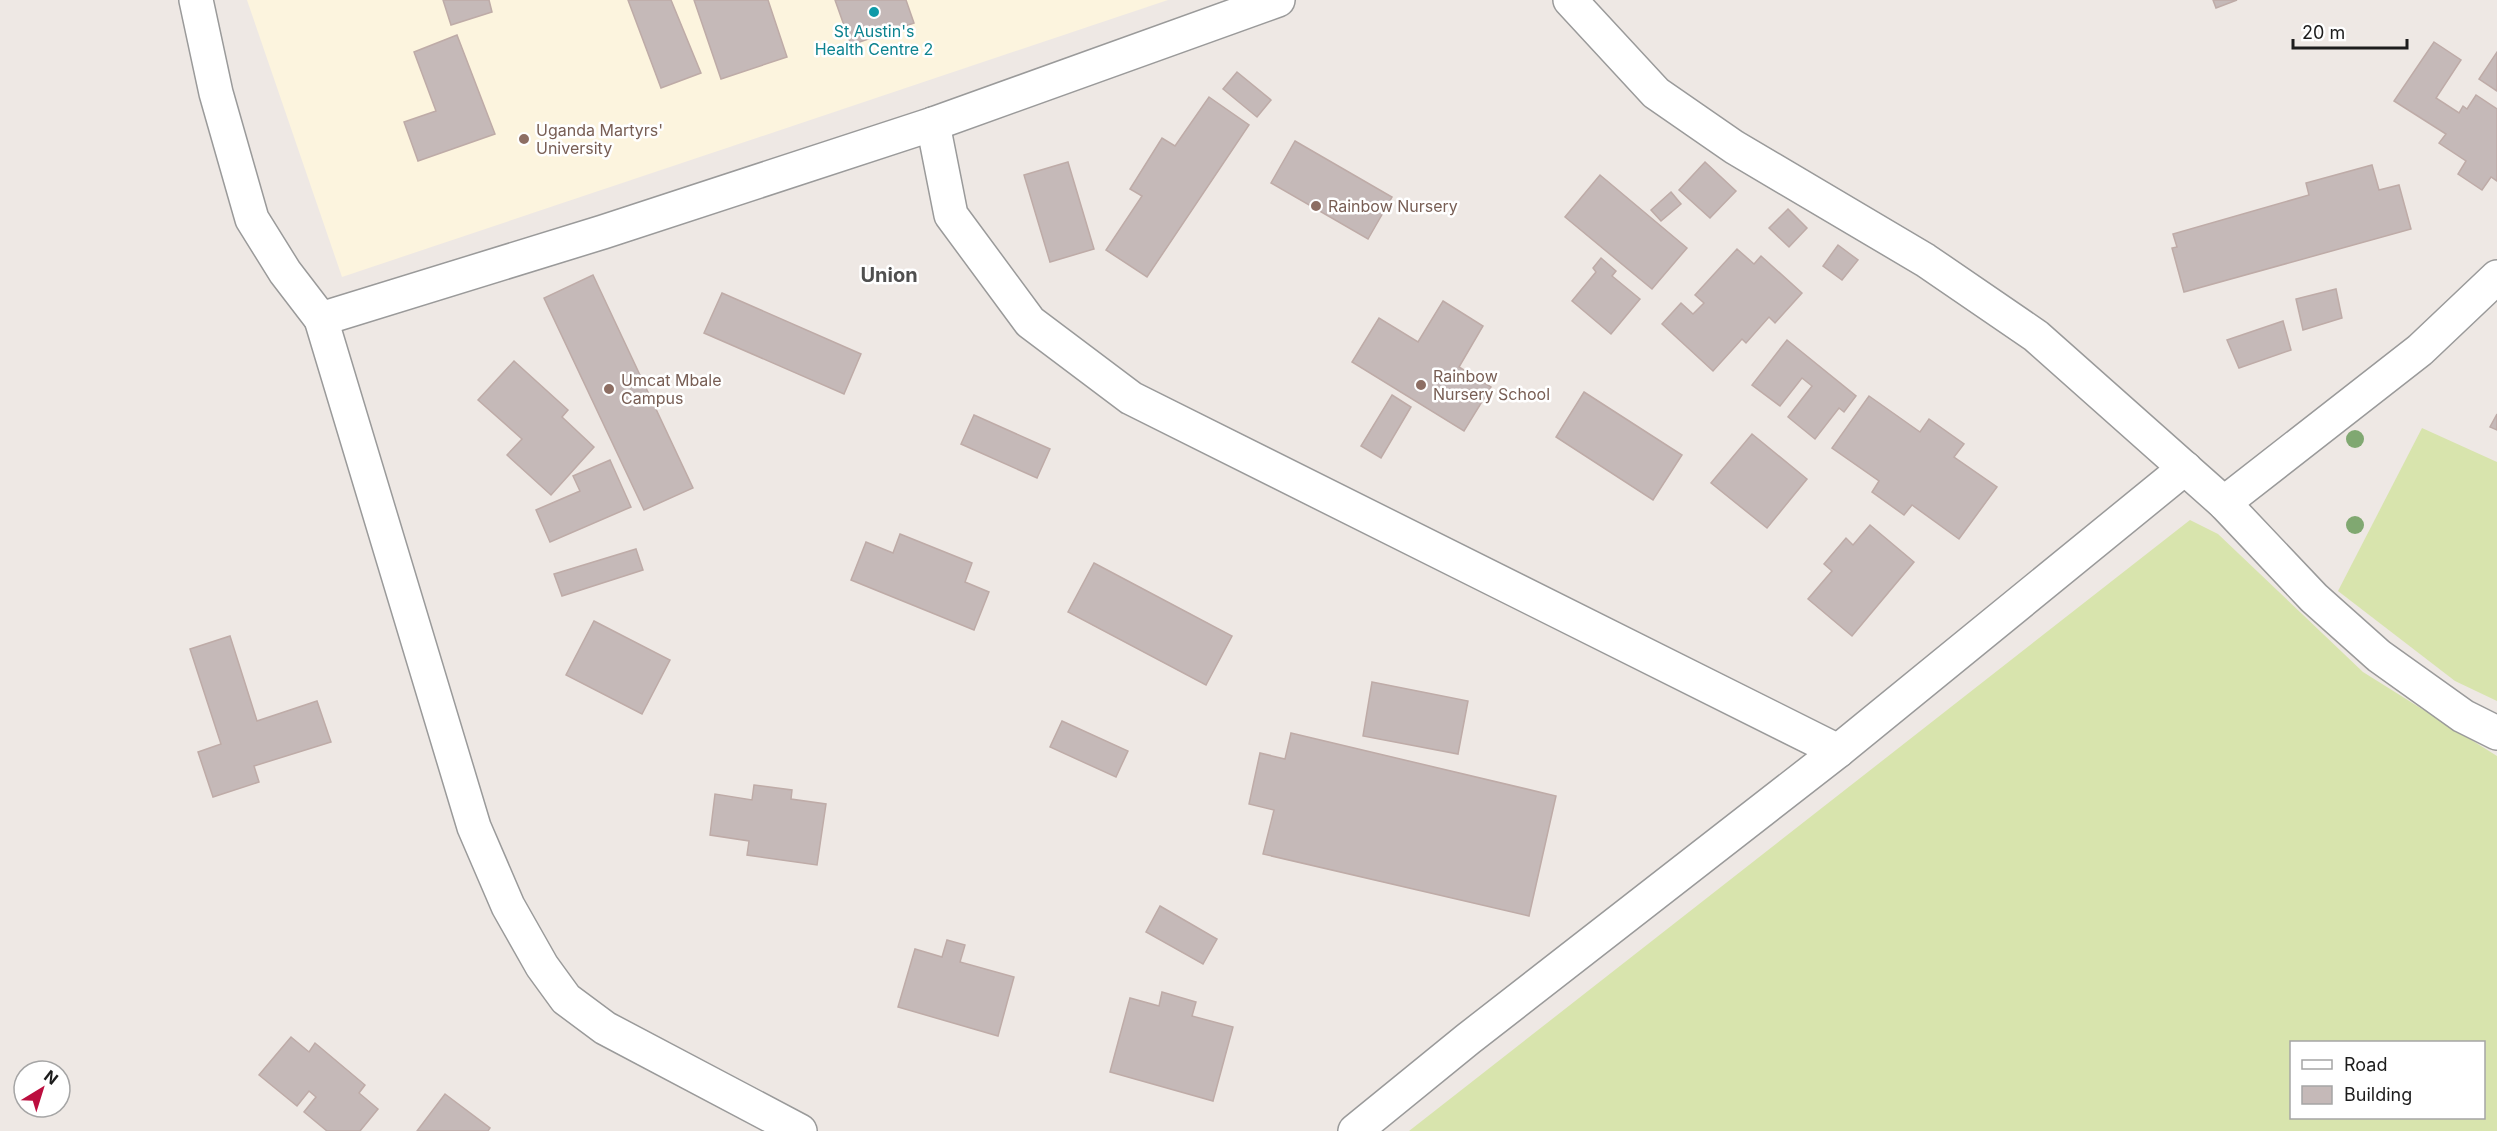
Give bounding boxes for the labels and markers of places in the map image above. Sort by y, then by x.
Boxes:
marker: St Austin's Health Centre 2 [867,5,881,19]
place label: St Austin's Health Centre 2 [815,21,933,59]
place label: Uganda Martyrs' University [536,120,663,158]
marker: Uganda Martyrs' University [517,132,531,146]
place label: Rainbow Nursery [1328,196,1458,216]
marker: Rainbow Nursery [1309,199,1323,213]
place label: Rainbow Nursery School [1433,366,1550,404]
place label: Umcat Mbale Campus [621,370,722,408]
marker: Rainbow Nursery School [1414,378,1428,392]
marker: Umcat Mbale Campus [602,382,616,396]

